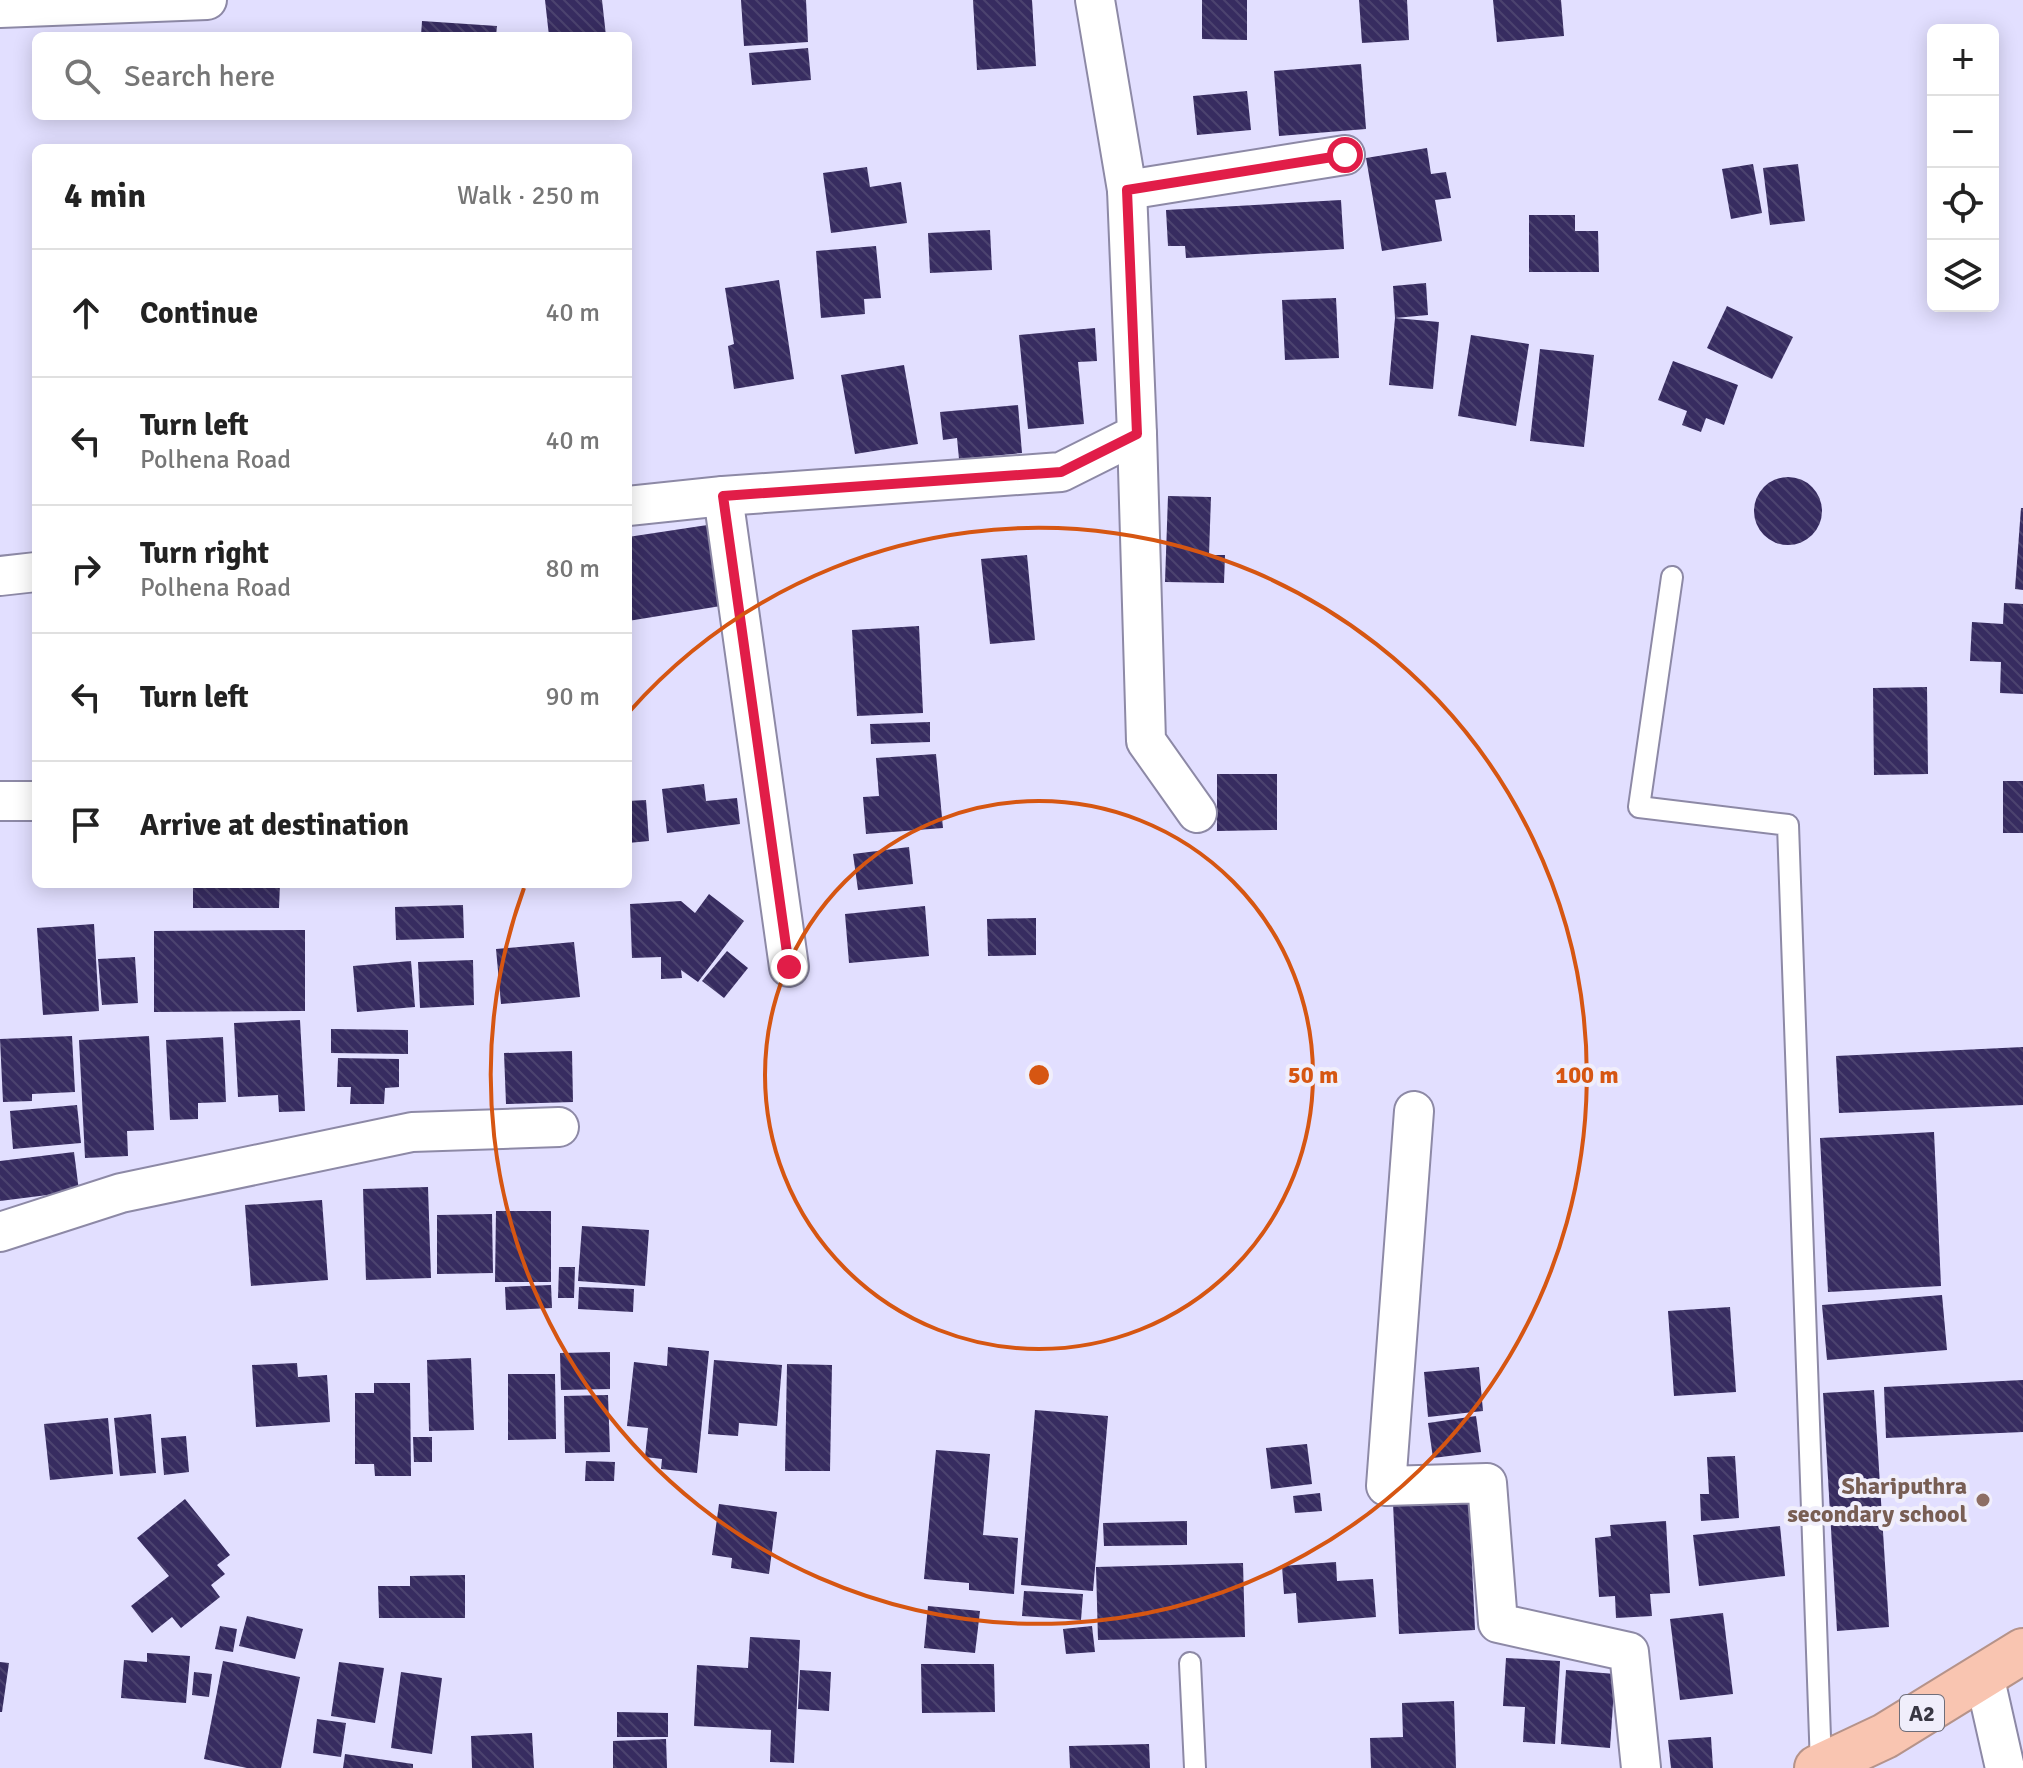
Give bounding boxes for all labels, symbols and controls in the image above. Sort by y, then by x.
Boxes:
map controls [1927,24,1999,312]
button: + [1927,24,1999,96]
search box [32,32,632,120]
icon: search [60,54,104,98]
text: Search here [124,58,275,95]
button: − [1927,96,1999,168]
route start [1327,137,1363,173]
button: locate [1927,168,1999,240]
text: 4 min [64,175,146,217]
text: Walk · 250 m [457,180,600,212]
button: layers [1927,240,1999,312]
icon: ahead [64,291,108,335]
text: Continue [140,295,258,332]
text: 40 m [545,297,600,329]
text: Turn left [140,407,249,444]
icon: left [64,419,108,463]
text: 40 m [545,425,600,457]
text: Polhena Road [140,444,291,476]
text: Turn right [140,535,269,572]
icon: right [64,547,108,591]
text: 80 m [545,553,600,585]
text: Polhena Road [140,572,291,604]
icon: left [64,675,108,719]
text: Turn left [140,679,249,716]
text: 90 m [545,681,600,713]
icon: arrive [64,803,108,847]
text: Arrive at destination [140,807,409,844]
route end [771,949,807,985]
text: 50 m [1288,1060,1338,1090]
text: 100 m [1555,1060,1619,1090]
centre of rings [1025,1061,1053,1089]
place label: Shariputhra secondary school [1787,1471,1967,1529]
marker: Shariputhra secondary school [1974,1491,1992,1509]
road number: A2 [1900,1695,1944,1731]

